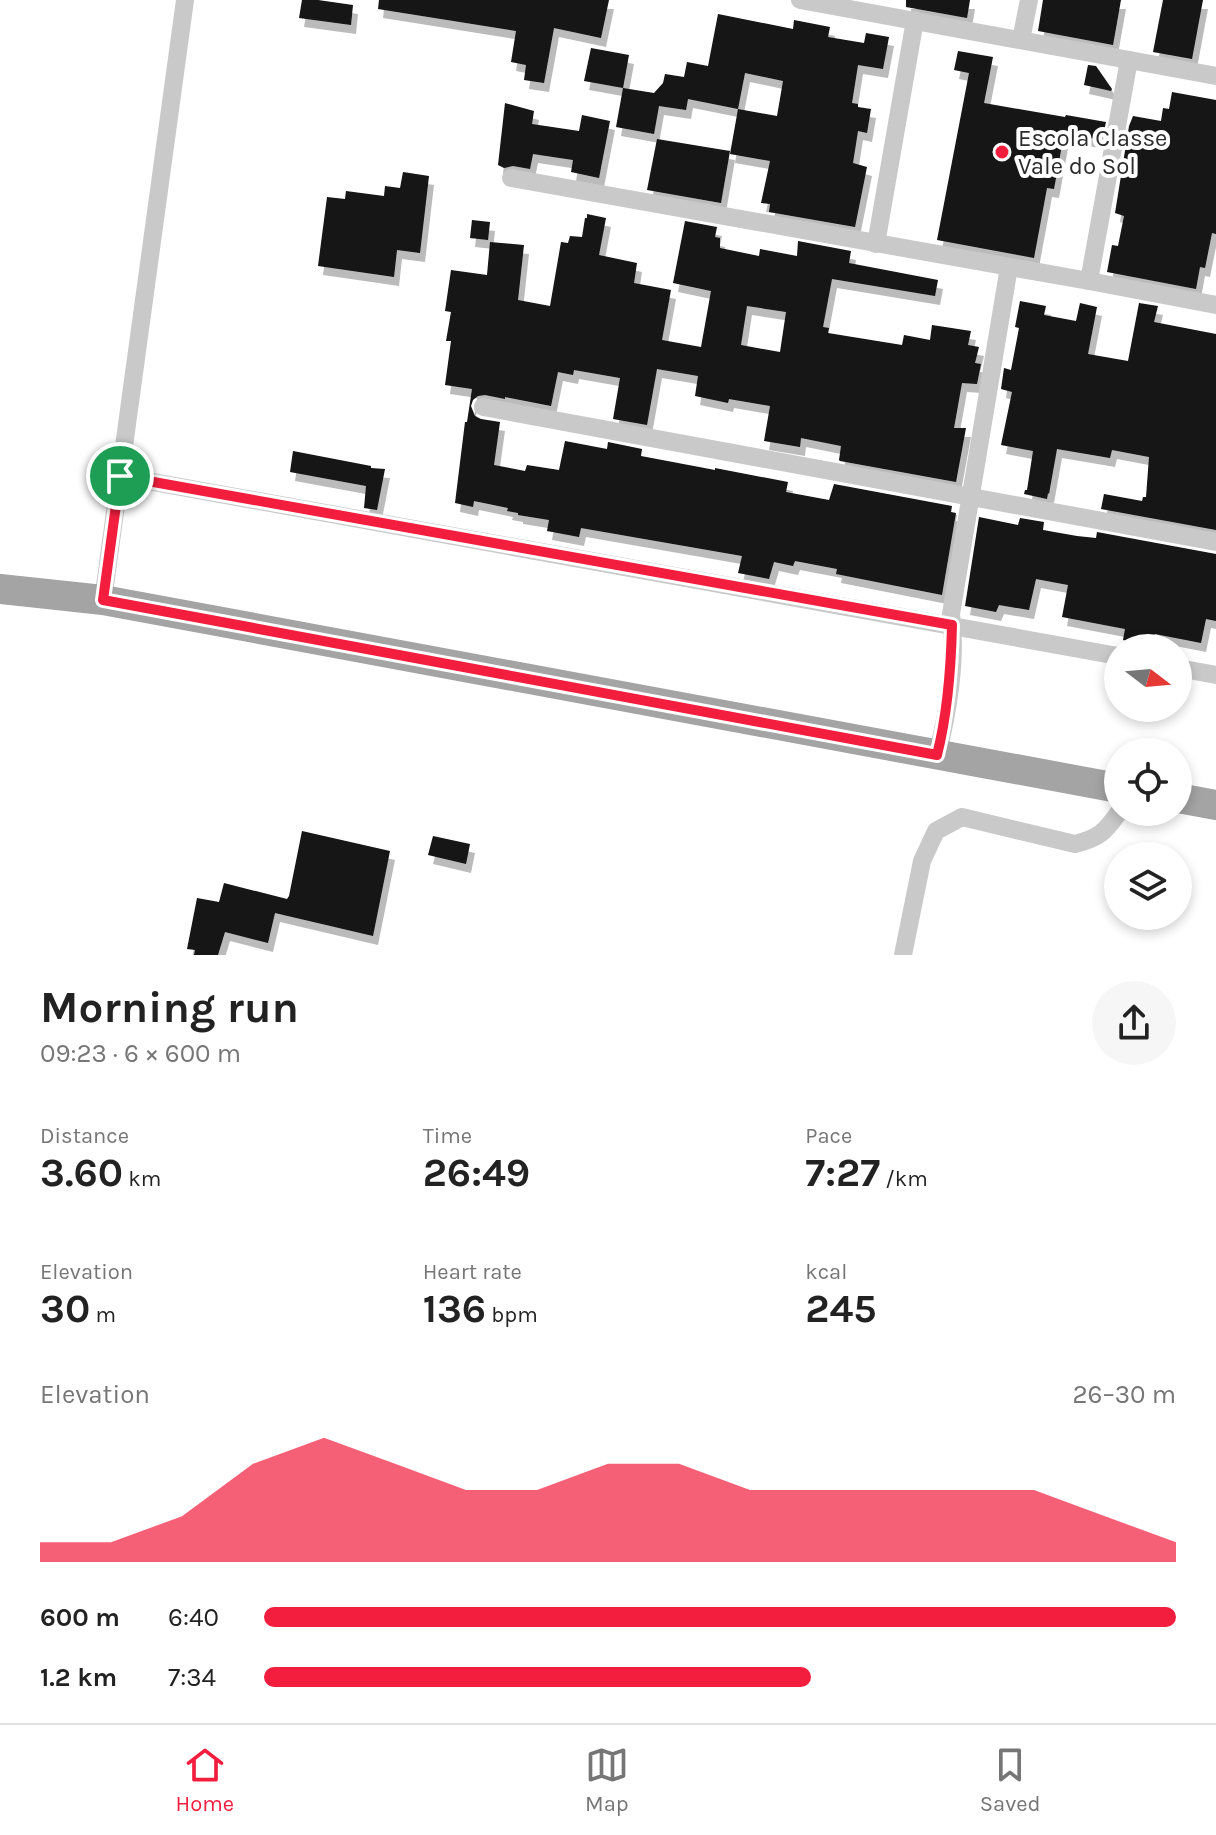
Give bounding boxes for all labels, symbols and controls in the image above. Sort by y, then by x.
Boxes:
place label: Escola Classe Vale do Sol [1018,124,1167,180]
marker: Escola Classe Vale do Sol [993,143,1011,161]
pin [86,442,154,510]
icon: arrive [98,454,142,498]
north arrow [1104,634,1192,722]
map controls [1104,634,1192,930]
button: locate [1104,738,1192,826]
button: layers [1104,842,1192,930]
button: share [1092,981,1176,1065]
text: Morning run [40,982,299,1033]
text: 09:23 · 6 × 600 m [40,1038,241,1069]
text: Distance [40,1123,129,1149]
text: Time [423,1123,472,1149]
text: Pace [805,1123,852,1149]
text: 3.60 [40,1149,123,1196]
text: 26:49 [423,1149,530,1196]
text: 7:27 [805,1149,880,1196]
text: km [123,1166,161,1192]
text: /km [880,1166,928,1192]
text: Elevation [40,1259,133,1285]
text: Heart rate [423,1259,522,1285]
text: kcal [805,1259,847,1285]
text: 30 [40,1285,90,1332]
text: 136 [423,1285,486,1332]
text: 245 [805,1285,877,1332]
text: m [90,1302,116,1328]
text: bpm [486,1302,538,1328]
text: Elevation [40,1379,150,1410]
text: 26–30 m [1072,1379,1176,1410]
text: 600 m [40,1602,120,1633]
text: 6:40 [168,1602,219,1633]
text: 1.2 km [40,1662,117,1693]
text: 7:34 [168,1662,216,1693]
tab: Home [175,1743,234,1817]
tab: Map [585,1743,629,1817]
tab: Saved [980,1743,1041,1817]

